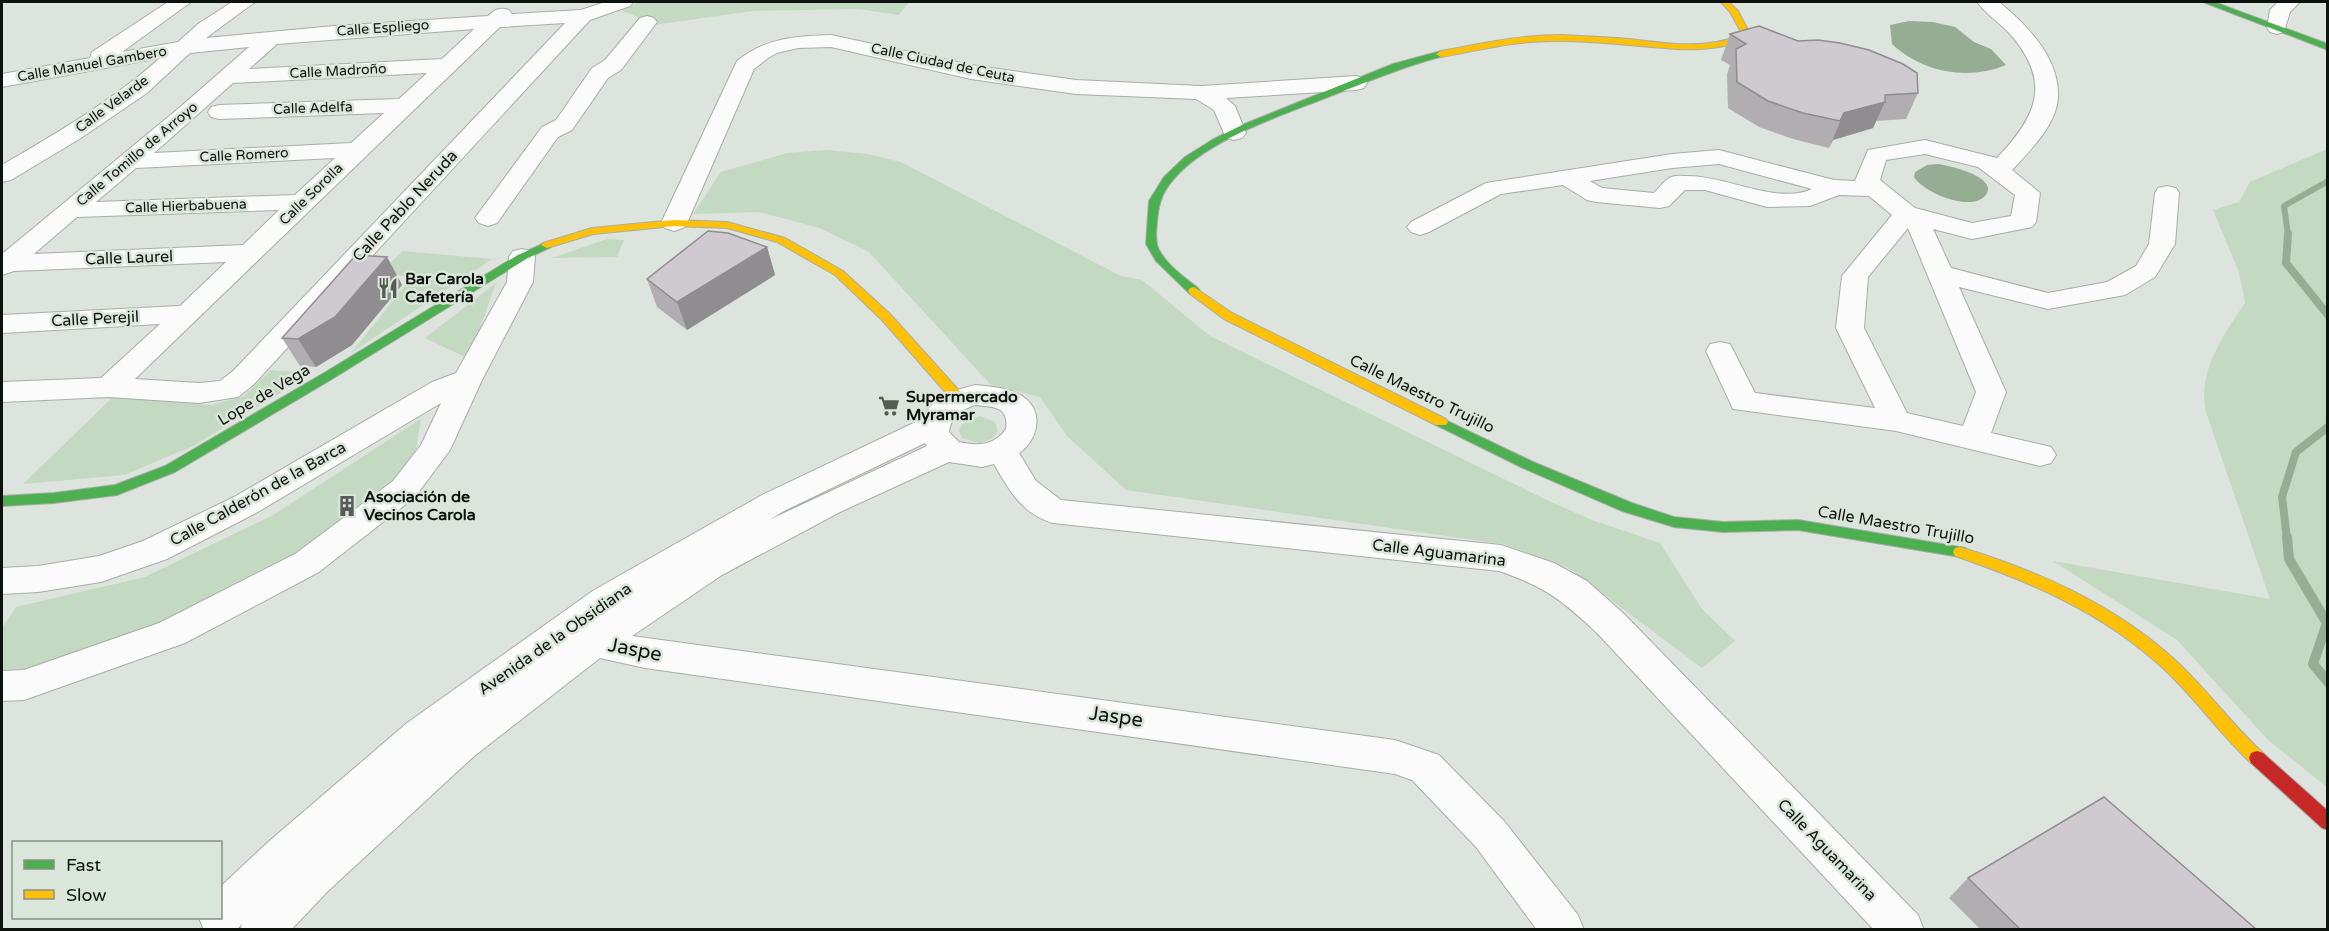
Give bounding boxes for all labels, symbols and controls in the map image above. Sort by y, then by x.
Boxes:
street label: Calle Espliego [336,16,430,40]
street label: Calle Ciudad de Ceuta [870,39,1016,87]
street label: Calle Manuel Gambero [16,42,168,86]
street label: Calle Madroño [289,60,387,82]
street label: Calle Velarde [72,72,152,136]
street label: Calle Tomillo de Arroyo [73,98,201,210]
street label: Calle Adelfa [273,98,353,118]
street label: Calle Romero [199,144,289,166]
street label: Calle Pablo Neruda [348,146,462,266]
street label: Calle Sorolla [276,159,346,229]
street label: Calle Hierbabuena [125,195,247,217]
street label: Calle Laurel [85,246,173,270]
place label: Bar Carola Cafetería [405,269,484,307]
restaurant icon: Bar Carola Cafetería [376,276,400,300]
street label: Calle Perejil [51,307,139,331]
street label: Calle Maestro Trujillo [1346,350,1498,438]
street label: Lope de Vega [214,360,314,430]
place label: Supermercado Myramar [906,387,1018,425]
supermarket icon: Supermercado Myramar [877,394,901,418]
street label: Calle Calderón de la Barca [167,437,349,551]
place label: Asociación de Vecinos Carola [364,487,476,525]
building icon: Asociación de Vecinos Carola [335,494,359,518]
street label: Calle Maestro Trujillo [1816,501,1976,549]
street label: Calle Aguamarina [1371,535,1507,571]
street label: Avenida de la Obsidiana [474,578,636,700]
street label: Jaspe [606,633,664,667]
street label: Jaspe [1088,701,1144,733]
street label: Calle Aguamarina [1773,795,1881,905]
legend [12,841,222,919]
text: Fast [66,854,101,876]
text: Slow [66,884,107,906]

